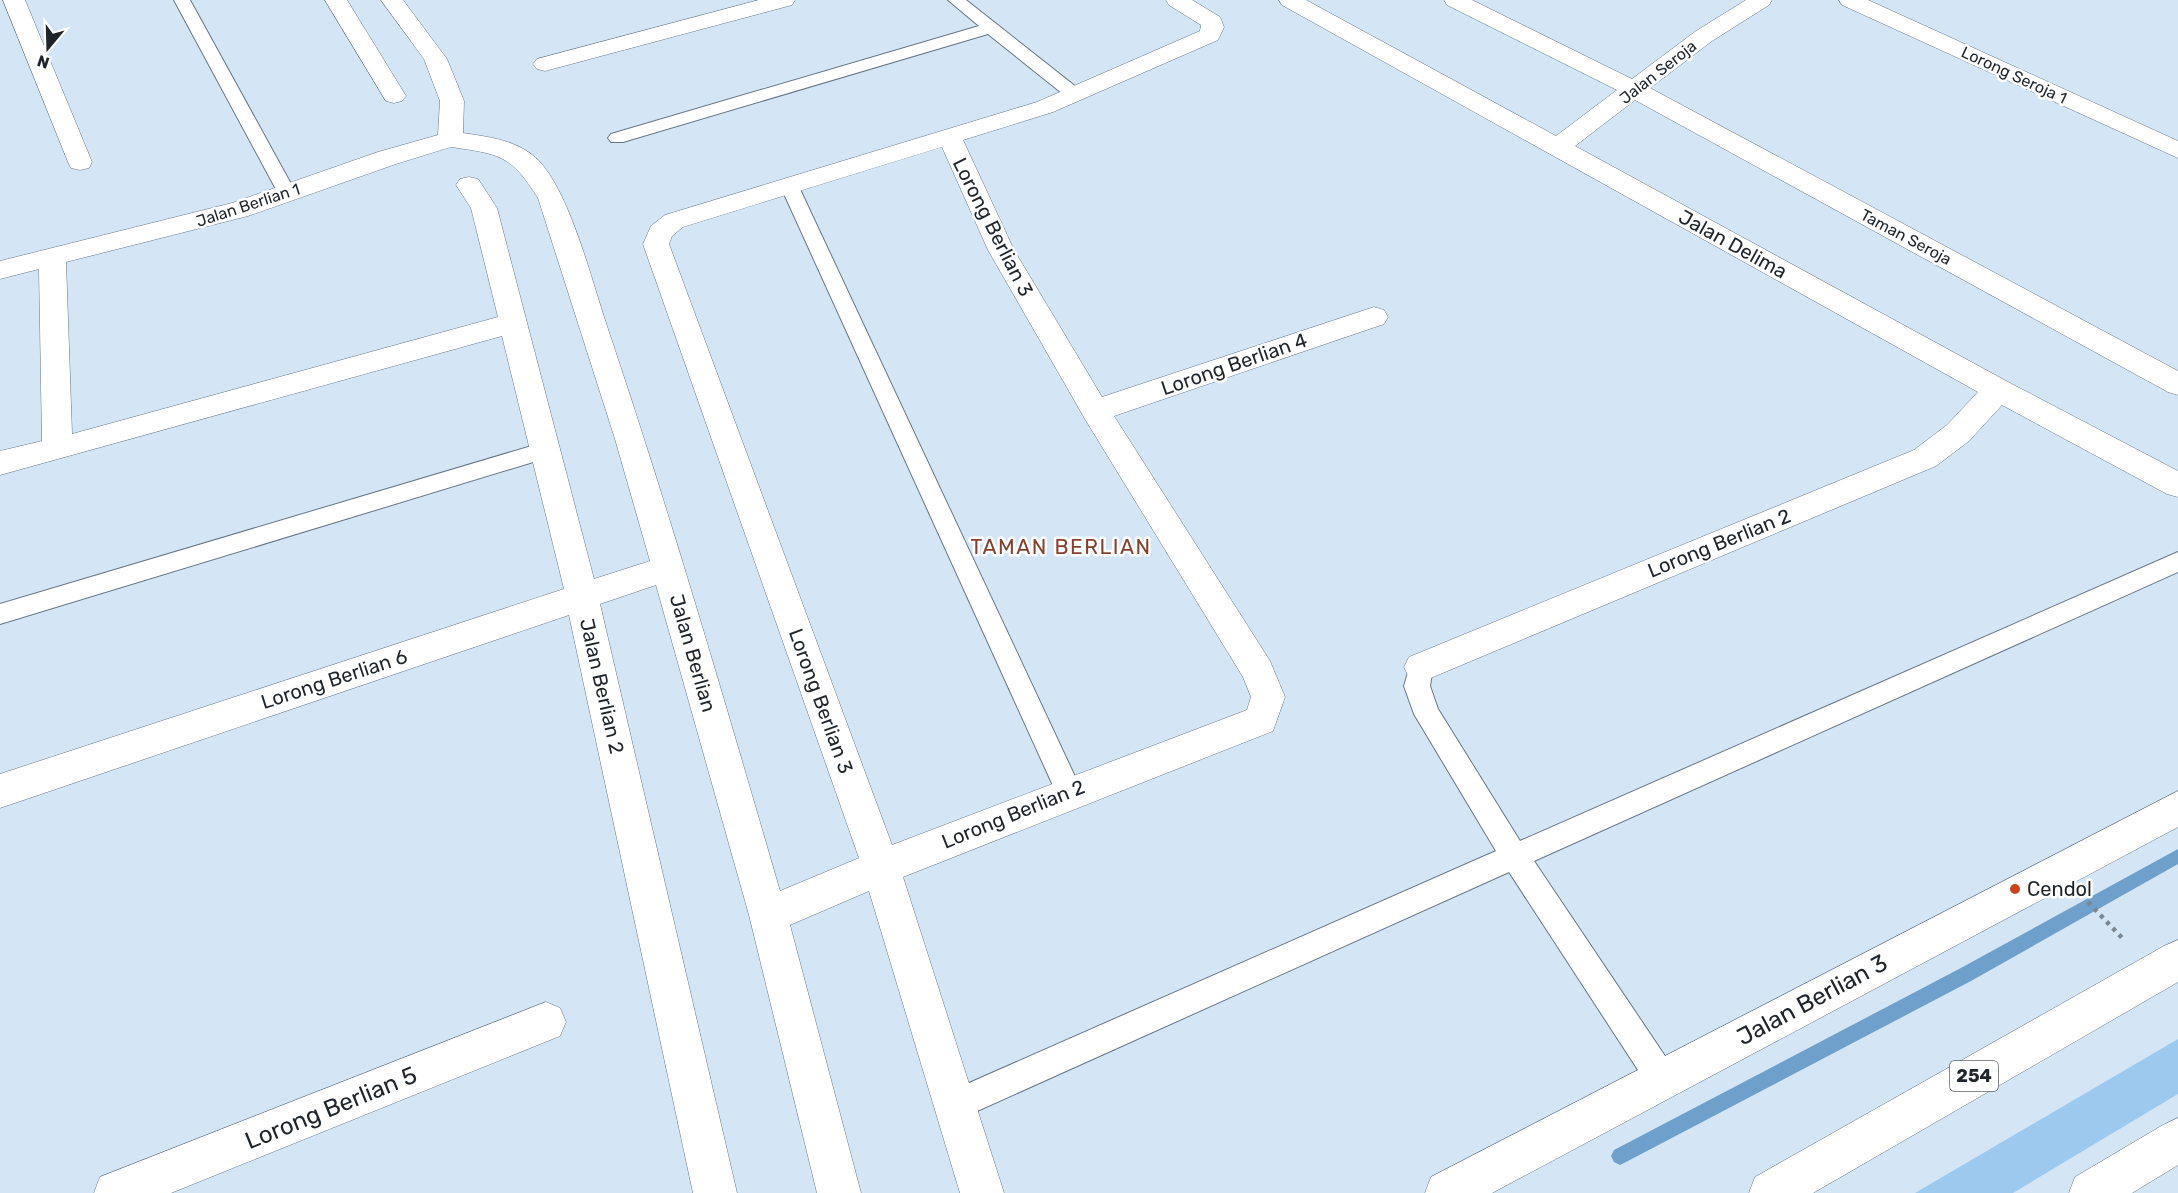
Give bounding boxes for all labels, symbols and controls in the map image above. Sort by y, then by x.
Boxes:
north arrow [18,18,78,78]
street label: Jalan Seroja [1616,36,1700,108]
street label: Lorong Seroja 1 [1958,42,2070,108]
text: N [35,51,52,73]
street label: Lorong Berlian 3 [948,154,1038,300]
street label: Jalan Berlian 1 [194,179,302,231]
street label: Jalan Delima [1675,204,1791,284]
street label: Taman Seroja [1857,205,1955,269]
street label: Lorong Berlian 4 [1158,328,1310,400]
street label: Lorong Berlian 2 [1644,503,1794,583]
district label: TAMAN BERLIAN [970,534,1152,559]
street label: Jalan Berlian [665,591,721,715]
street label: Jalan Berlian 2 [575,616,629,756]
street label: Lorong Berlian 3 [784,625,858,777]
street label: Lorong Berlian 6 [258,644,410,714]
street label: Lorong Berlian 2 [938,774,1088,854]
place label: Cendol [2027,877,2092,901]
marker: Cendol [2008,882,2022,896]
street label: Jalan Berlian 3 [1732,949,1892,1051]
street label: Lorong Berlian 5 [241,1061,421,1155]
road number: 254 [1950,1061,1998,1091]

